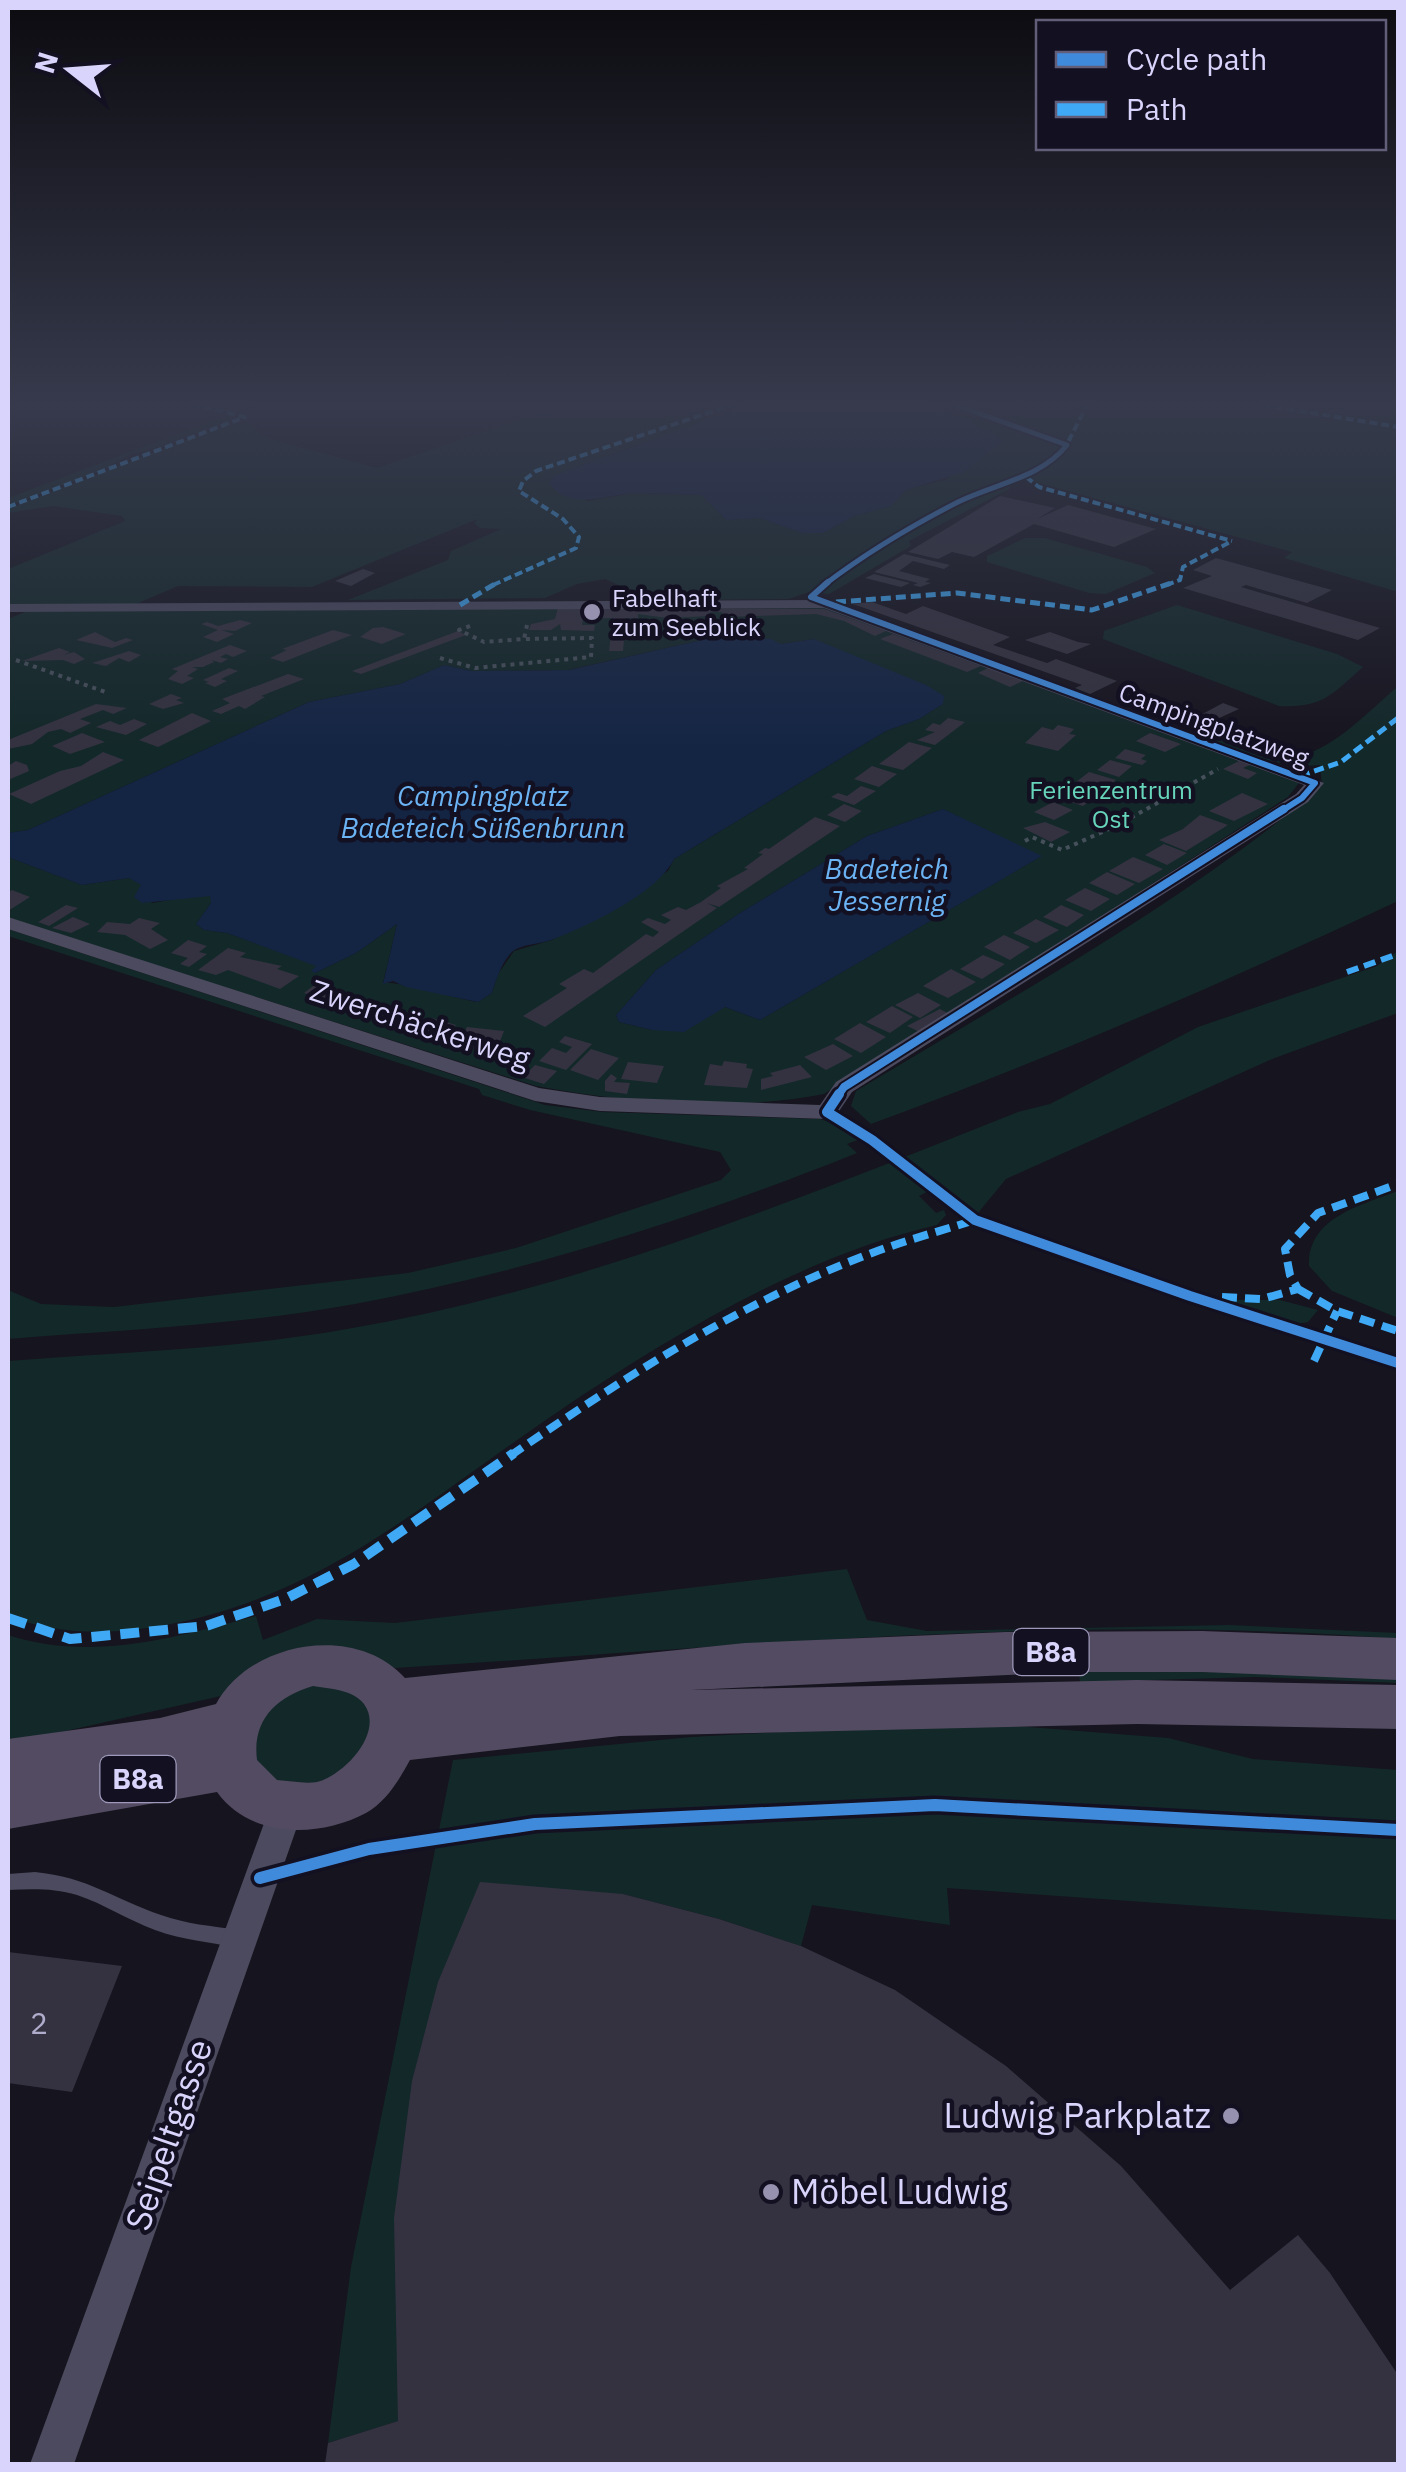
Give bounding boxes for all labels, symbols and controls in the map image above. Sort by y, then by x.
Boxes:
north arrow [20,20,120,120]
legend [1036,20,1386,150]
text: Cycle path [1126,39,1267,78]
text: N [25,47,66,78]
text: Path [1126,89,1187,128]
place label: Fabelhaft zum Seeblick [612,581,761,643]
marker: Fabelhaft zum Seeblick [581,601,603,623]
street label: Campingplatzweg [1115,675,1314,774]
park label: Ferienzentrum Ost [1029,773,1193,835]
water label: Campingplatz Badeteich Süßenbrunn [341,777,625,846]
water label: Badeteich Jessernig [825,850,949,919]
street label: Zwerchäckerweg [306,970,536,1078]
road number: B8a [1014,1629,1088,1675]
road number: B8a [100,1756,176,1802]
house number: 2 [30,2003,48,2042]
street label: Seipeltgasse [114,2033,222,2236]
place label: Ludwig Parkplatz [943,2092,1211,2138]
marker: Ludwig Parkplatz [1220,2105,1242,2127]
place label: Möbel Ludwig [791,2168,1008,2214]
marker: Möbel Ludwig [760,2181,782,2203]

